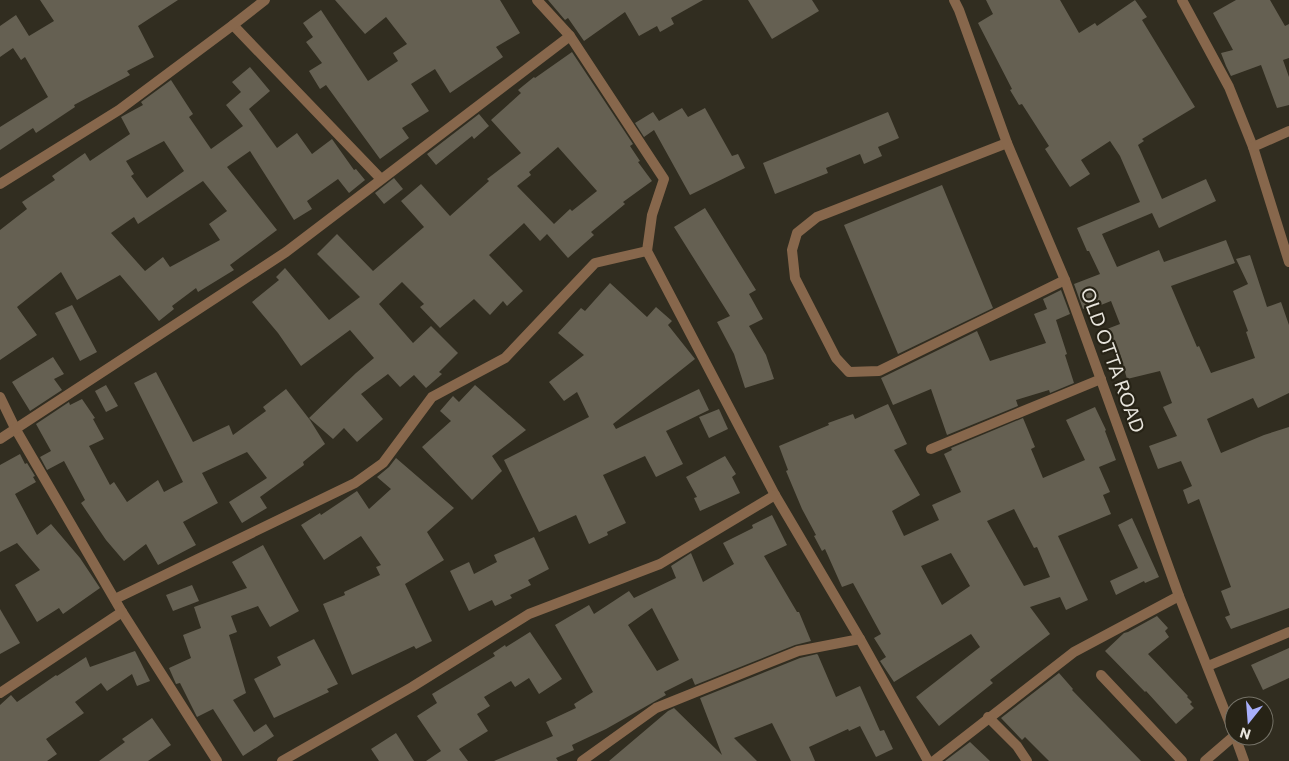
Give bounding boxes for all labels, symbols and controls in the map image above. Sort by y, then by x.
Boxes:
street label: OLD OTTA ROAD [1077,284,1150,436]
north arrow [1224,696,1274,746]
text: N [1238,724,1253,744]

